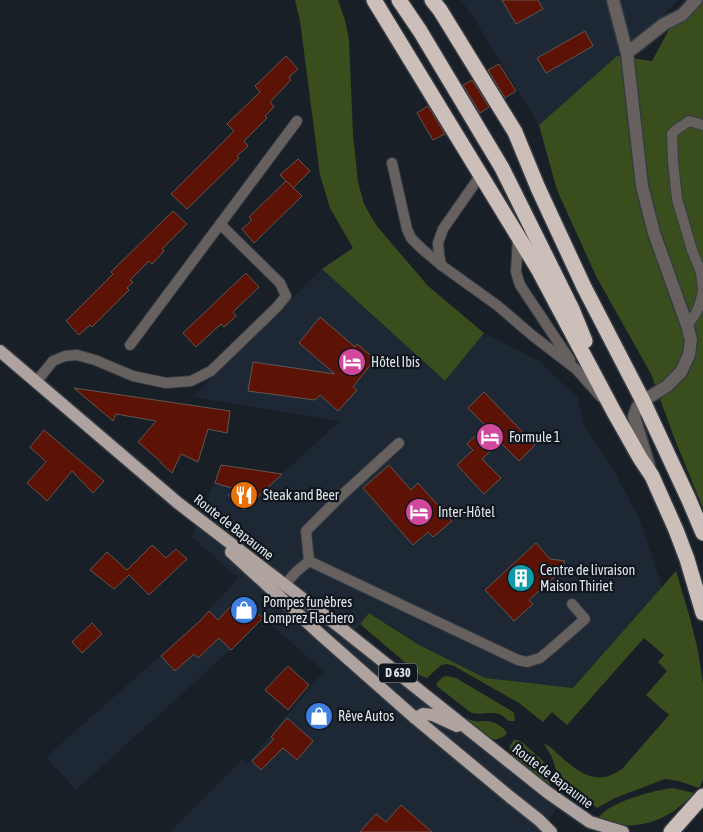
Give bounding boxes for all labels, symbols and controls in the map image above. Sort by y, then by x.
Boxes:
hotel icon: Hôtel Ibis [337,347,367,377]
place label: Hôtel Ibis [371,354,420,370]
hotel icon: Formule 1 [475,422,505,452]
place label: Formule 1 [509,429,560,445]
restaurant icon: Steak and Beer [229,480,259,510]
place label: Steak and Beer [263,487,340,503]
street label: Route de Bapaume [191,491,277,563]
hotel icon: Inter-Hôtel [404,497,434,527]
place label: Inter-Hôtel [438,504,495,520]
place label: Centre de livraison Maison Thiriet [540,562,635,594]
building icon: Centre de livraison Maison Thiriet [506,563,536,593]
place label: Pompes funèbres Lomprez Flachero [263,594,354,626]
shop icon: Pompes funèbres Lomprez Flachero [229,595,259,625]
road number: D 630 [379,664,417,682]
shop icon: Rêve Autos [304,701,334,731]
place label: Rêve Autos [338,708,394,724]
street label: Route de Bapaume [509,740,597,812]

